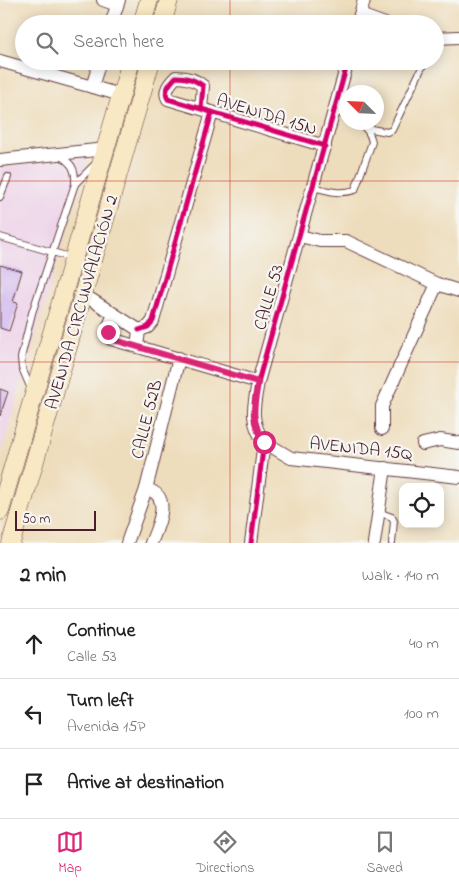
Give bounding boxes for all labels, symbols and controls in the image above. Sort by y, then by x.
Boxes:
search box [15,15,444,70]
icon: search [33,29,61,57]
text: Search here [73,29,164,56]
north arrow [339,85,384,130]
street label: AVENIDA 15N [213,88,320,144]
street label: AVENIDA CIRCUNVALACIÓN 2 [40,192,126,413]
street label: CALLE 53 [248,262,292,334]
route end [97,321,120,344]
street label: CALLE 52B [126,377,170,462]
route start [253,431,276,454]
street label: AVENIDA 15Q [308,432,414,468]
map controls [399,483,444,528]
button: locate [399,483,444,528]
scale bar [15,508,96,531]
text: 50 m [22,509,50,530]
text: 2 min [20,561,66,591]
text: Walk · 140 m [362,564,439,588]
text: Continue [67,618,135,645]
icon: ahead [20,630,48,658]
text: 40 m [409,632,439,656]
text: Calle 53 [67,645,117,669]
text: Turn left [67,688,134,715]
icon: left [20,700,48,728]
text: 100 m [404,702,439,726]
text: Avenida 15P [67,715,146,739]
icon: arrive [20,770,48,798]
text: Arrive at destination [67,770,224,797]
tab: Map [56,828,84,879]
tab: Directions [196,828,254,879]
tab: Saved [366,828,403,879]

